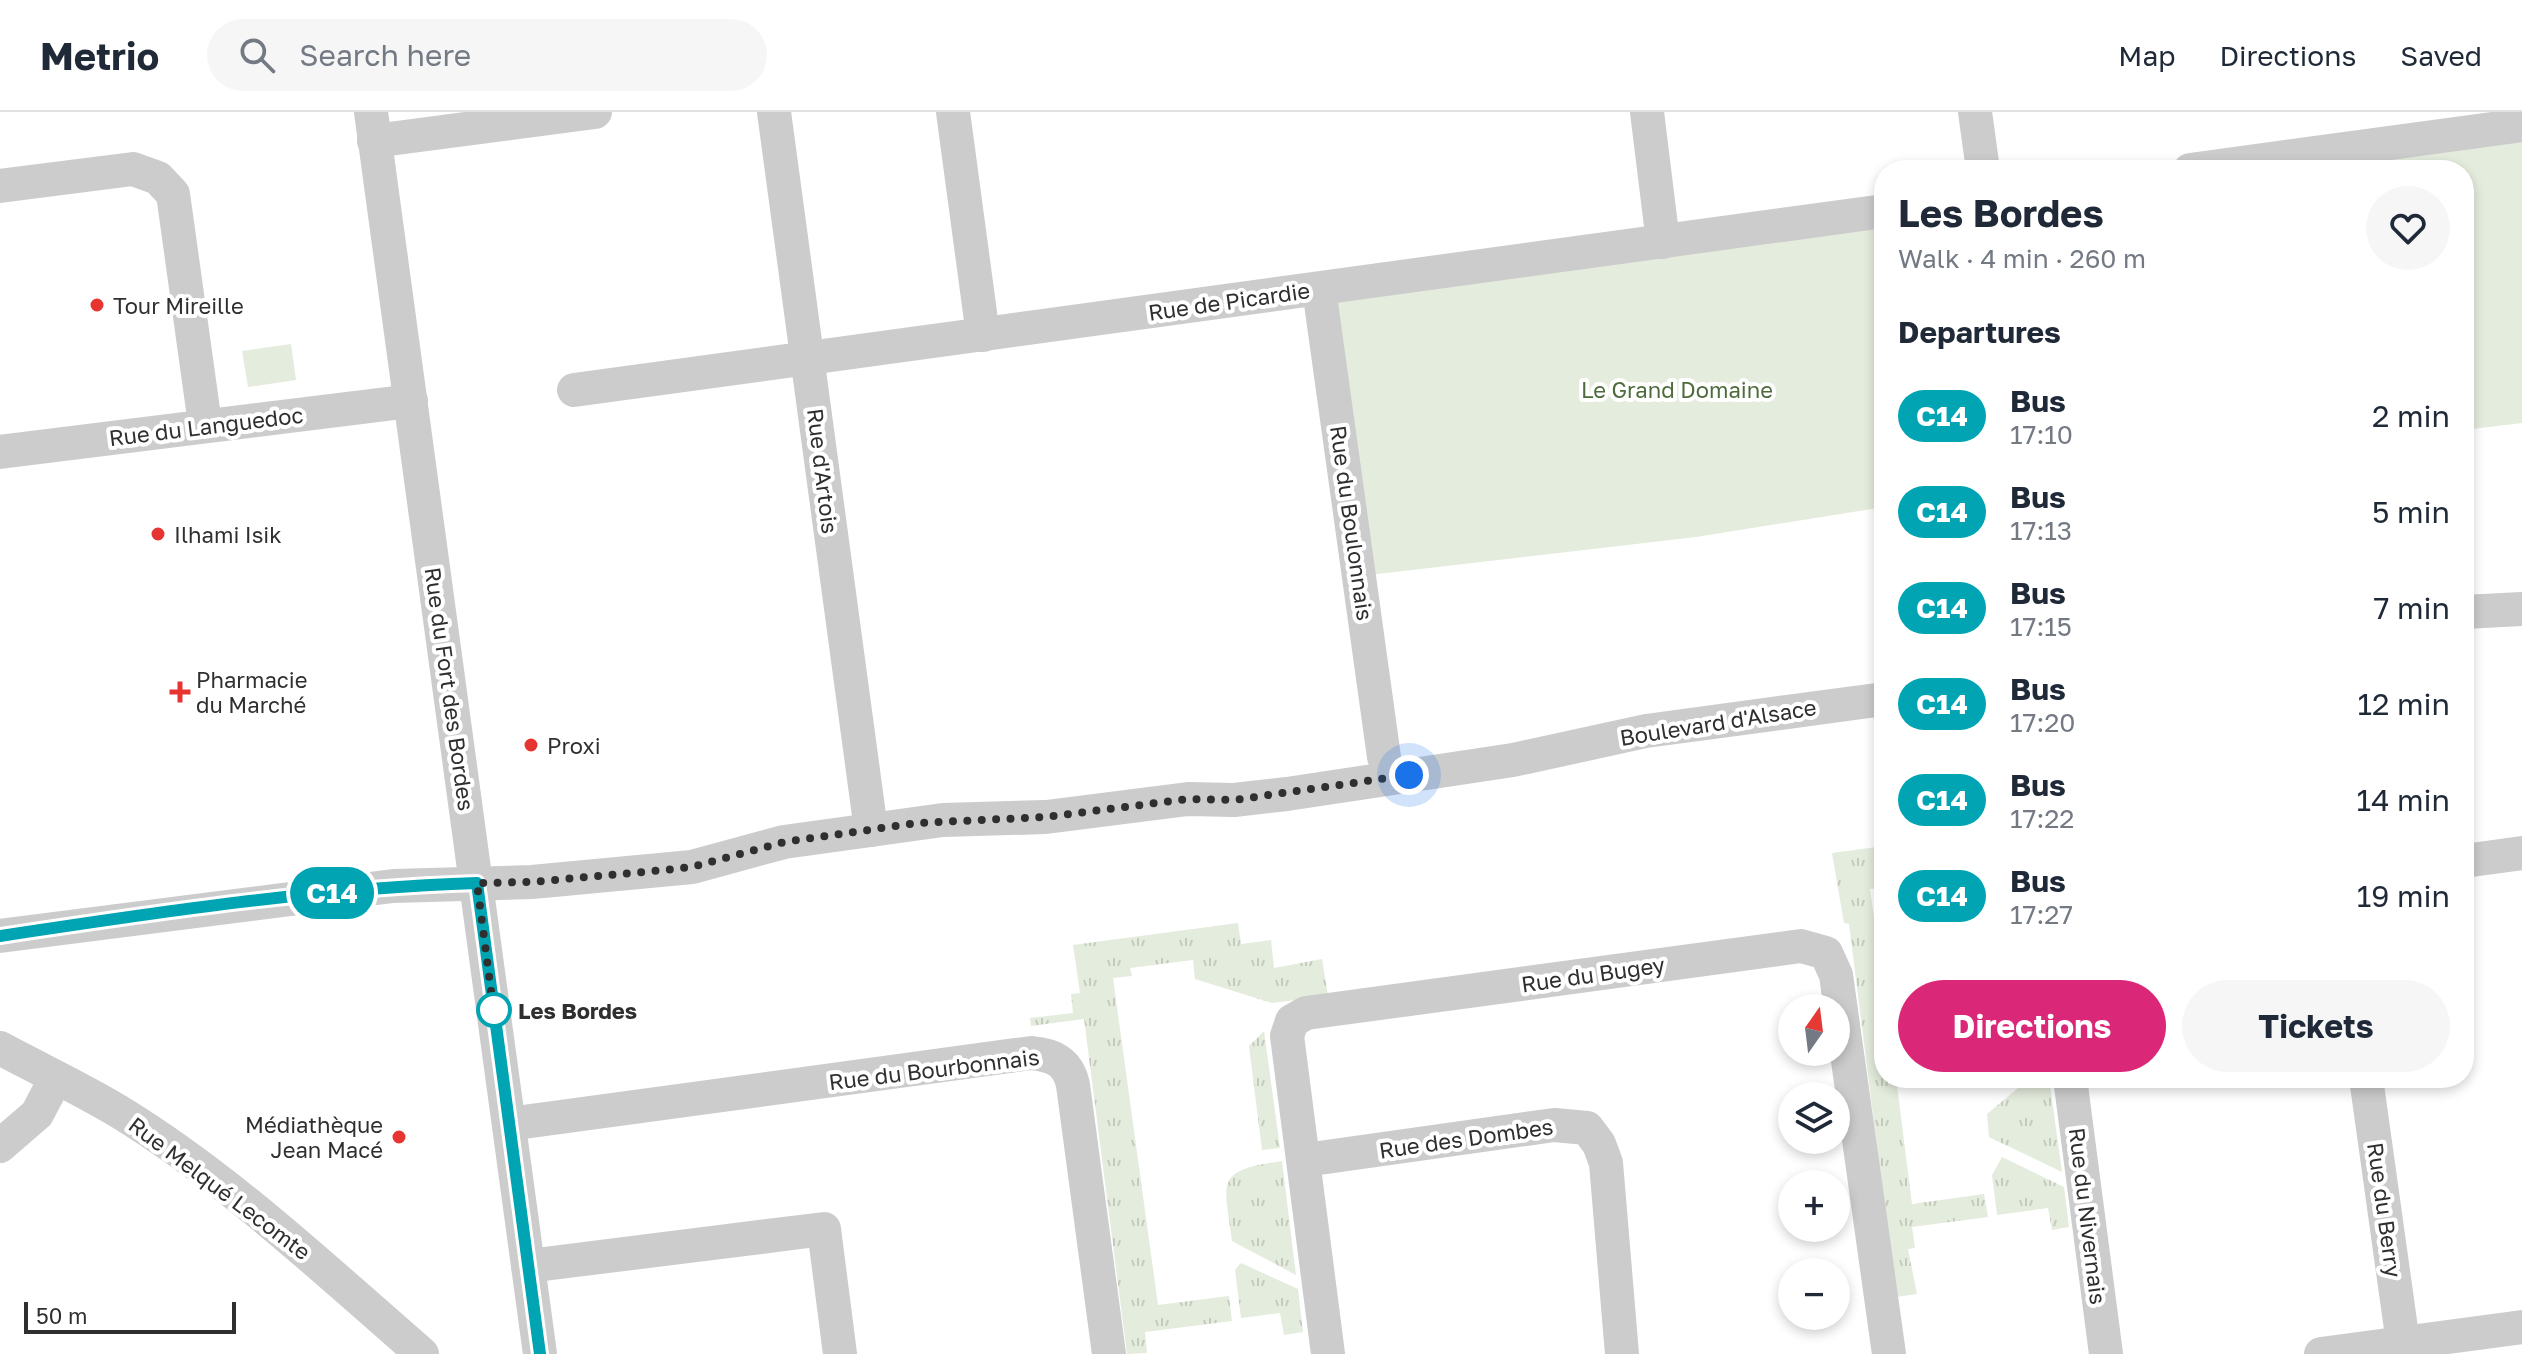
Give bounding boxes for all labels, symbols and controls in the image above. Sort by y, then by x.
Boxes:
search box [207,19,767,91]
text: Metrio [40,33,159,78]
icon: search [235,33,279,77]
text: Search here [299,37,471,73]
text: Map [2118,39,2175,72]
text: Directions [2219,39,2356,72]
text: Saved [2400,39,2482,72]
button: heart [2366,186,2450,270]
text: Les Bordes [1898,190,2104,235]
text: Walk · 4 min · 260 m [1898,243,2146,274]
street label: Rue de Picardie [1146,276,1312,326]
place label: Tour Mireille [113,292,244,319]
marker: Tour Mireille [88,296,106,314]
text: Departures [1898,314,2061,350]
park label: Le Grand Domaine [1581,376,1773,403]
text: Bus [2010,383,2066,419]
text: 2 min [2372,398,2450,434]
text: C14 [1916,399,1968,432]
street label: Rue du Languedoc [107,401,305,451]
street label: Rue d'Artois [802,407,844,535]
text: 17:10 [2010,419,2073,450]
street label: Rue du Boulonnais [1325,424,1379,622]
text: Bus [2010,479,2066,515]
text: 5 min [2372,494,2450,530]
text: C14 [1916,495,1968,528]
text: 17:13 [2010,515,2072,546]
place label: Ilhami Isik [174,521,282,548]
marker: Ilhami Isik [149,525,167,543]
street label: Rue du Fort des Bordes [420,566,480,812]
text: Bus [2010,575,2066,611]
text: 7 min [2374,590,2450,626]
text: C14 [1916,591,1968,624]
text: 17:15 [2010,611,2072,642]
place label: Pharmacie du Marché [196,666,308,718]
text: Bus [2010,671,2066,707]
marker: Pharmacie du Marché [171,683,189,701]
text: 12 min [2358,686,2450,722]
text: C14 [1916,687,1968,720]
street label: Boulevard d'Alsace [1618,693,1818,751]
text: 17:20 [2010,707,2075,738]
place label: Proxi [547,732,601,759]
marker: Proxi [522,736,540,754]
your location [1389,755,1429,795]
text: Bus [2010,767,2066,803]
text: 14 min [2357,782,2450,818]
text: C14 [1916,783,1968,816]
text: 17:22 [2010,803,2074,834]
text: Bus [2010,863,2066,899]
line badge: C14 [286,867,378,919]
text: C14 [306,876,358,909]
text: 19 min [2357,878,2450,914]
text: C14 [1916,879,1968,912]
text: 17:27 [2010,899,2073,930]
street label: Rue du Bugey [1519,951,1667,997]
button: Directions [1898,980,2166,1072]
button: Tickets [2182,980,2450,1072]
marker: Les Bordes [477,993,511,1027]
north arrow [1778,994,1850,1066]
map controls [1778,994,1850,1330]
place label: Les Bordes [518,997,637,1024]
street label: Rue du Bourbonnais [827,1043,1041,1095]
button: layers [1778,1082,1850,1154]
street label: Rue Melqué Lecomte [124,1111,316,1265]
place label: Médiathèque Jean Macé [245,1111,383,1163]
street label: Rue des Dombes [1377,1112,1555,1164]
street label: Rue du Nivernais [2064,1126,2112,1306]
marker: Médiathèque Jean Macé [390,1128,408,1146]
street label: Rue du Berry [2362,1141,2408,1279]
button: + [1778,1170,1850,1242]
button: − [1778,1258,1850,1330]
scale bar [24,1298,236,1334]
text: 50 m [36,1302,87,1329]

